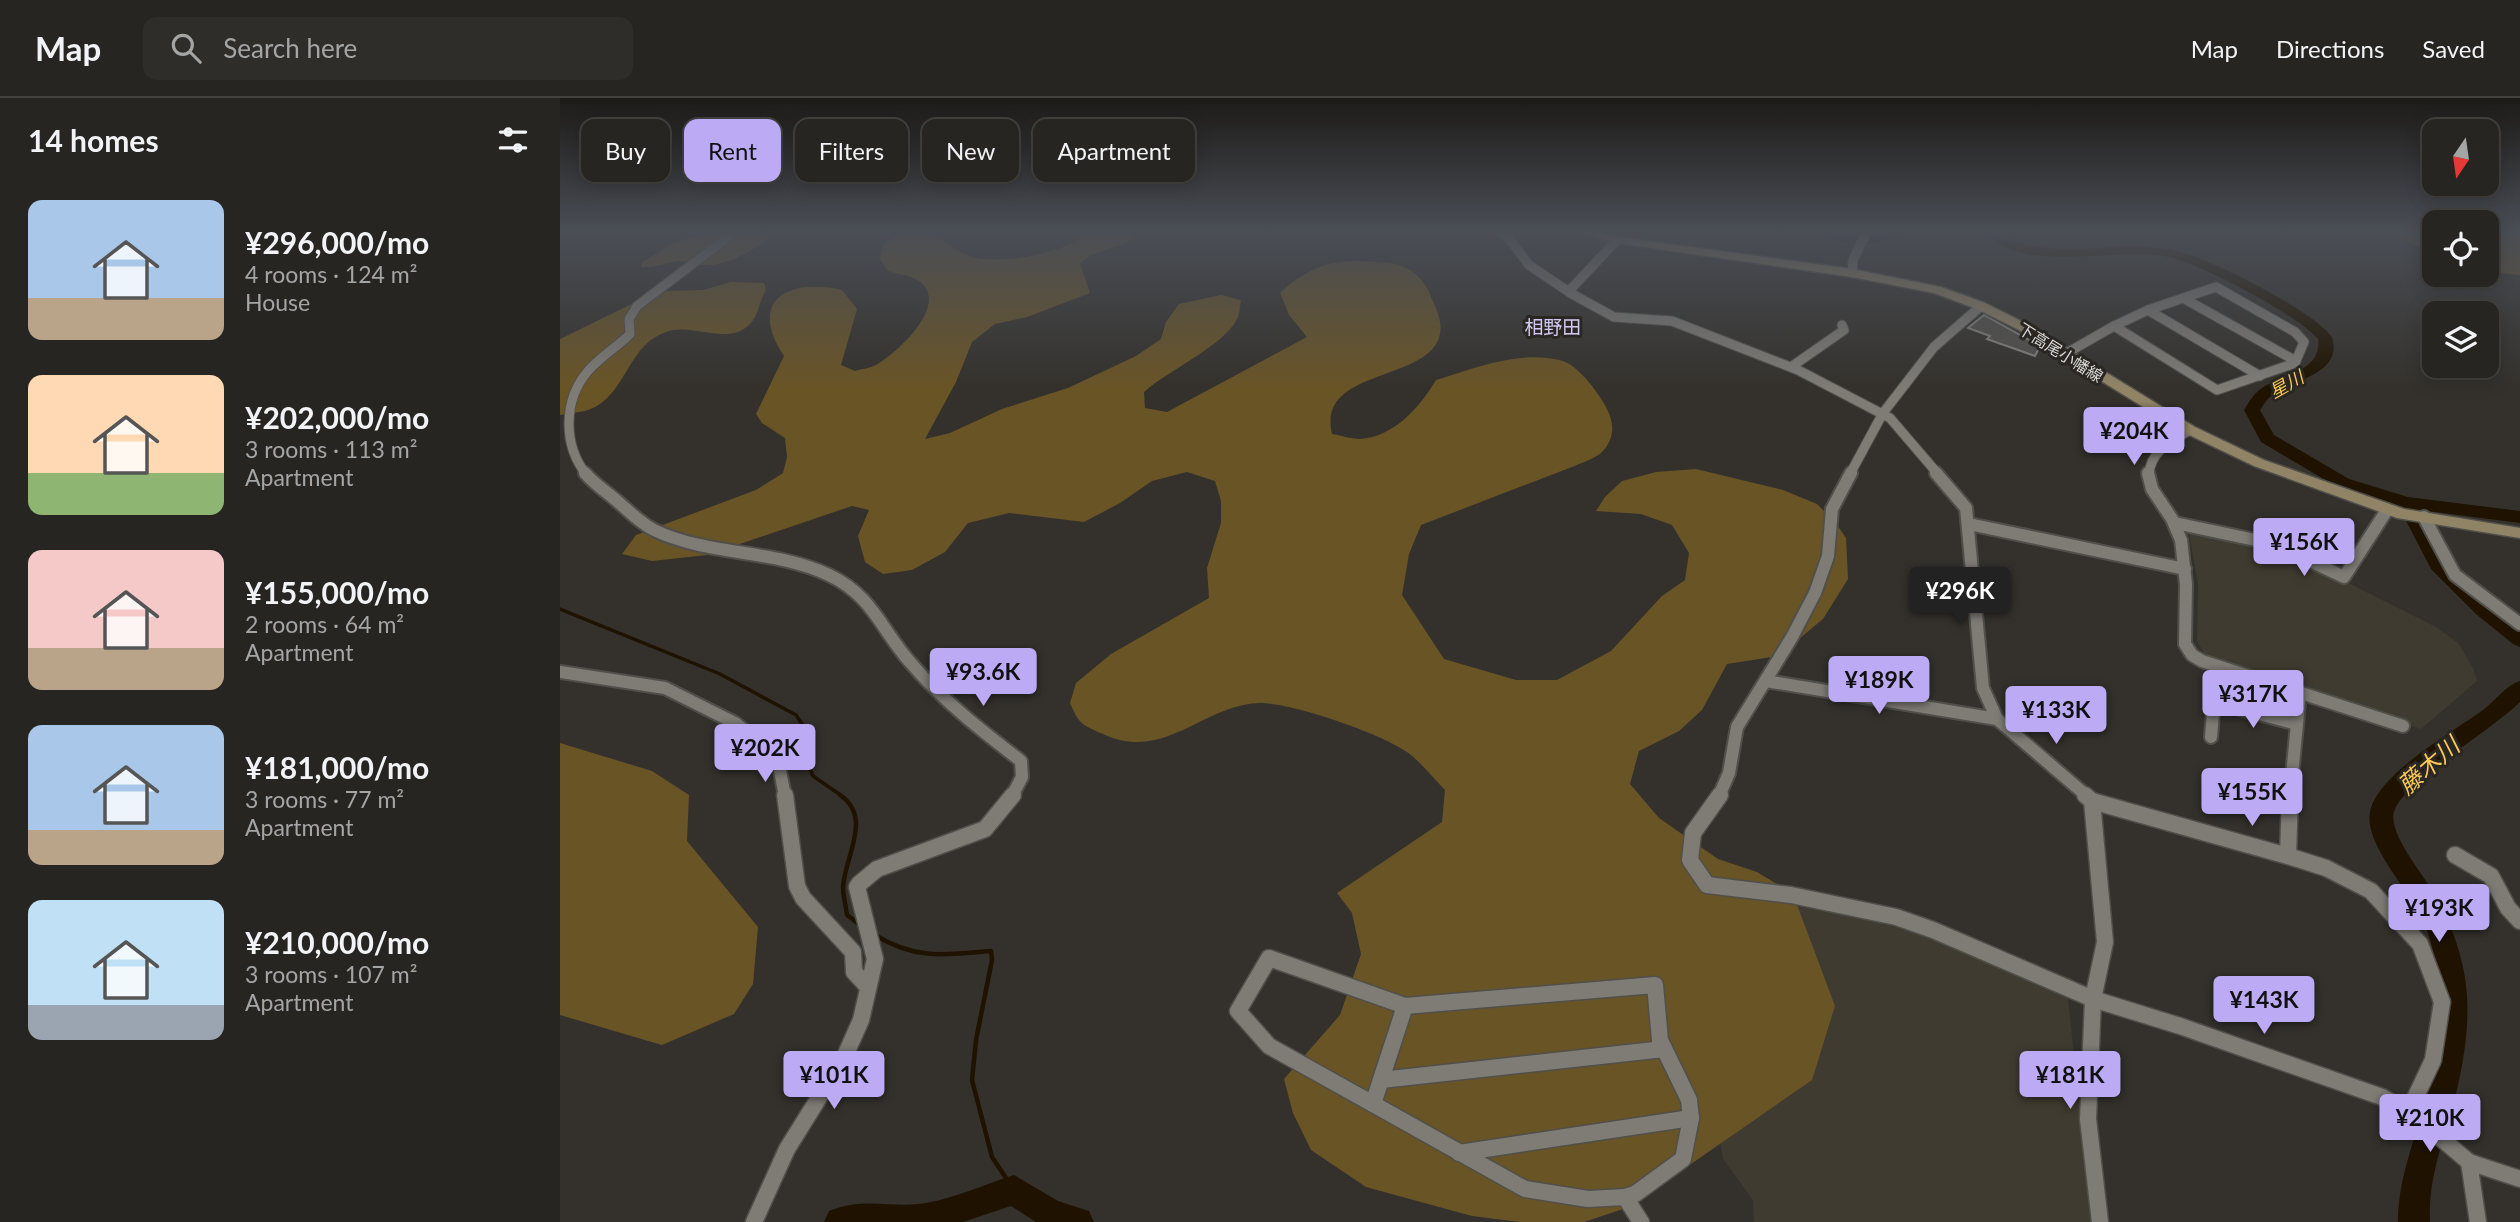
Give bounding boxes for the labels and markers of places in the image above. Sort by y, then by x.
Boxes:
pin: ¥204K [2085,408,2183,467]
pin: ¥156K [2255,518,2353,578]
pin: ¥296K [1911,568,2009,627]
pin: ¥93.6K [926,648,1040,708]
pin: ¥189K [1830,656,1928,716]
pin: ¥317K [2204,670,2302,730]
pin: ¥133K [2007,686,2105,746]
pin: ¥202K [716,724,814,784]
pin: ¥155K [2203,768,2301,828]
pin: ¥193K [2390,884,2488,944]
pin: ¥143K [2215,976,2313,1036]
pin: ¥101K [785,1052,883,1111]
pin: ¥181K [2021,1052,2119,1111]
pin: ¥210K [2381,1094,2479,1154]

